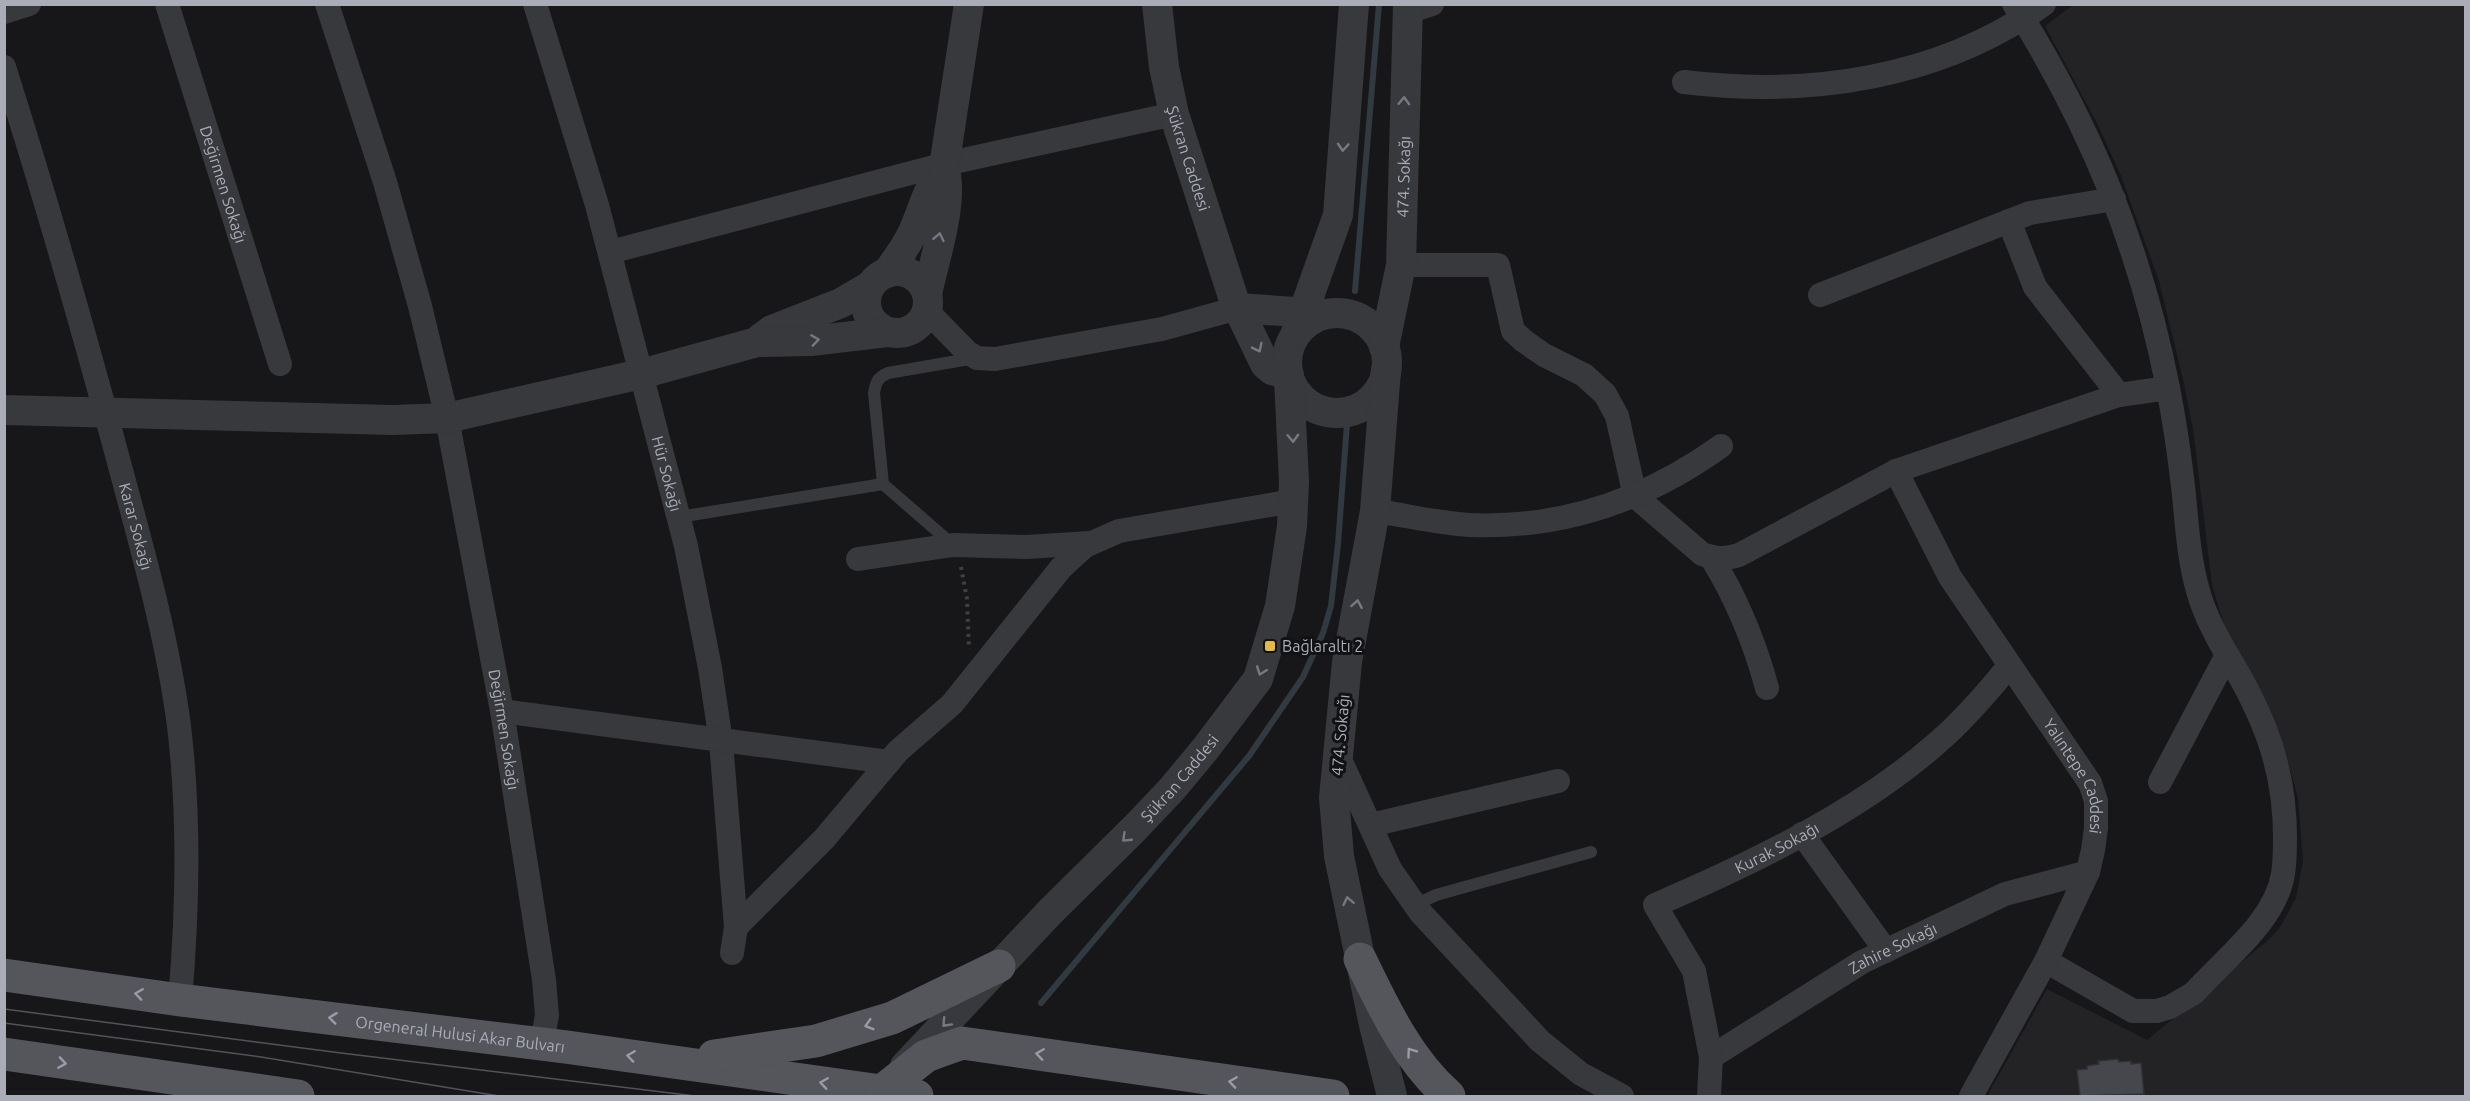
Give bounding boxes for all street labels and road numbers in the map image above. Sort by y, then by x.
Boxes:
street label: Şükran Caddesi [1164,104,1214,213]
street label: Değirmen Sokağı [197,123,250,245]
street label: 474. Sokağı [1393,136,1413,218]
street label: Hür Sokağı [649,434,686,513]
street label: Karar Sokağı [116,481,156,572]
street label: Değirmen Sokağı [485,668,523,791]
street label: 474. Sokağı [1327,693,1353,777]
street label: Yalıntepe Caddesi [2040,715,2106,835]
street label: Şükran Caddesi [1137,731,1222,825]
street label: Kurak Sokağı [1732,818,1822,877]
street label: Zahire Sokağı [1845,919,1940,977]
street label: Orgeneral Hulusi Akar Bulvarı [354,1012,566,1056]

